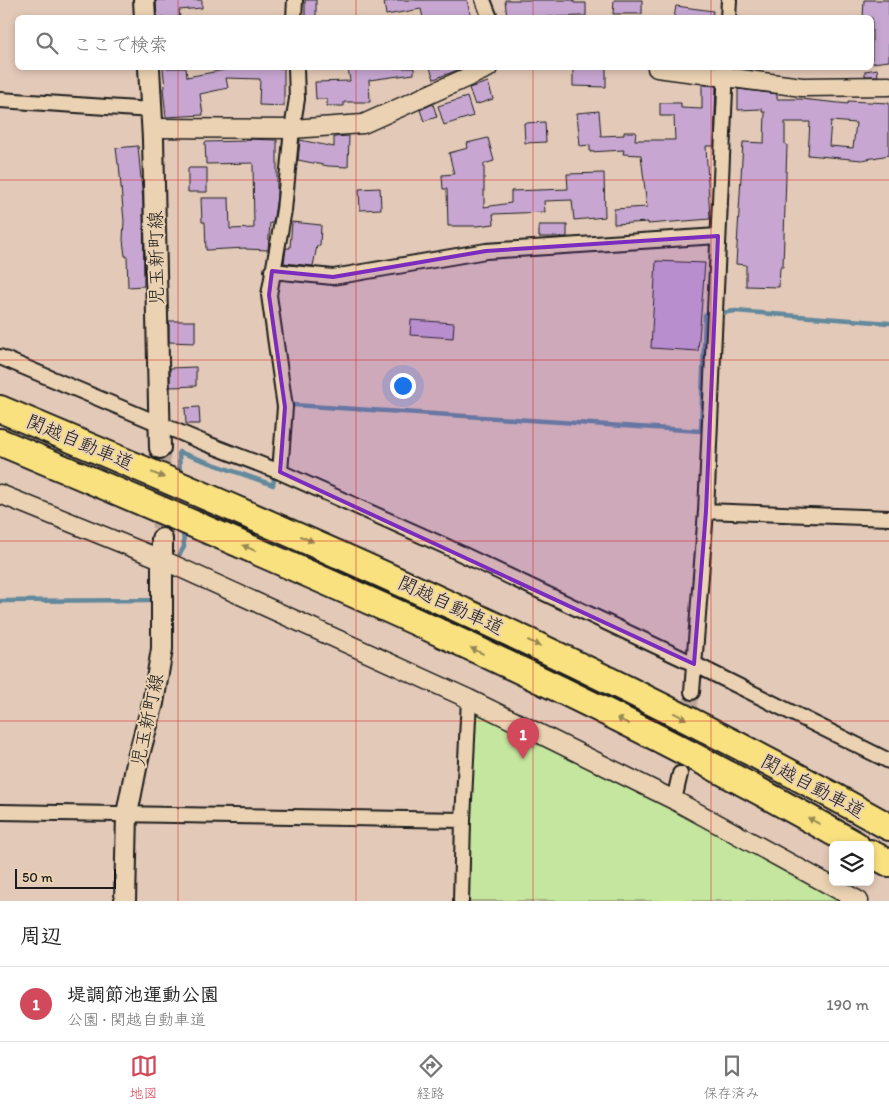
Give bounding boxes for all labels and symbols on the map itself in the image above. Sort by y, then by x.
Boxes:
street label: 児玉新町線 [144,210,168,306]
your location [390,373,416,399]
street label: 関越自動車道 [23,409,137,475]
one-way arrow [151,472,165,480]
one-way arrow [300,536,314,544]
one-way arrow [242,544,256,552]
street label: 関越自動車道 [394,570,508,640]
one-way arrow [527,639,542,648]
one-way arrow [470,646,484,654]
street label: 児玉新町線 [126,671,168,769]
one-way arrow [673,712,687,720]
one-way arrow [616,717,630,725]
pin: 1 [507,718,539,759]
street label: 関越自動車道 [757,749,869,823]
one-way arrow [807,817,821,825]
scale bar [15,866,116,889]

